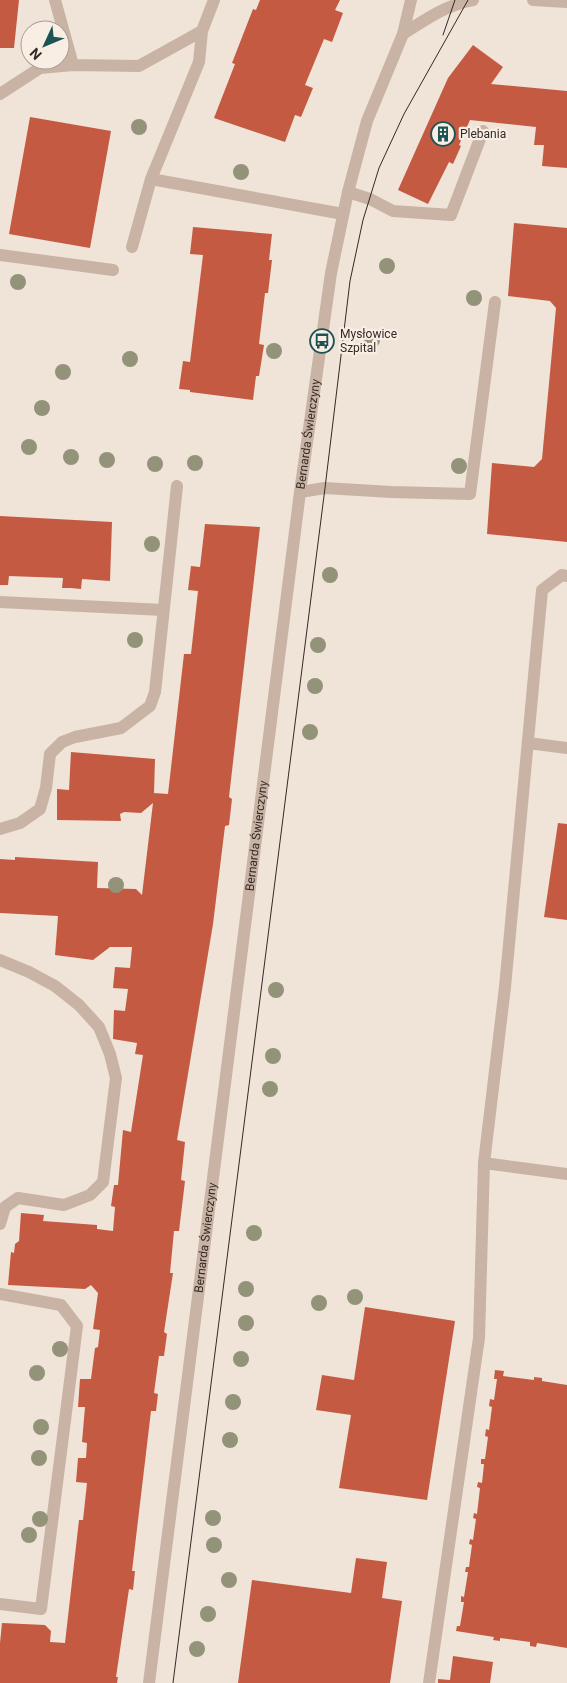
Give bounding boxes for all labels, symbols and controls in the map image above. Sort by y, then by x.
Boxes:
north arrow [20,20,70,70]
text: N [26,45,45,63]
building icon: Plebania [430,121,456,147]
place label: Plebania [460,127,506,141]
place label: Mysłowice Szpital [340,327,397,355]
bus stop icon: Mysłowice Szpital [309,328,335,354]
street label: Bernarda Świerczyny [293,378,323,490]
street label: Bernarda Świerczyny [242,780,270,892]
street label: Bernarda Świerczyny [192,1181,219,1294]

